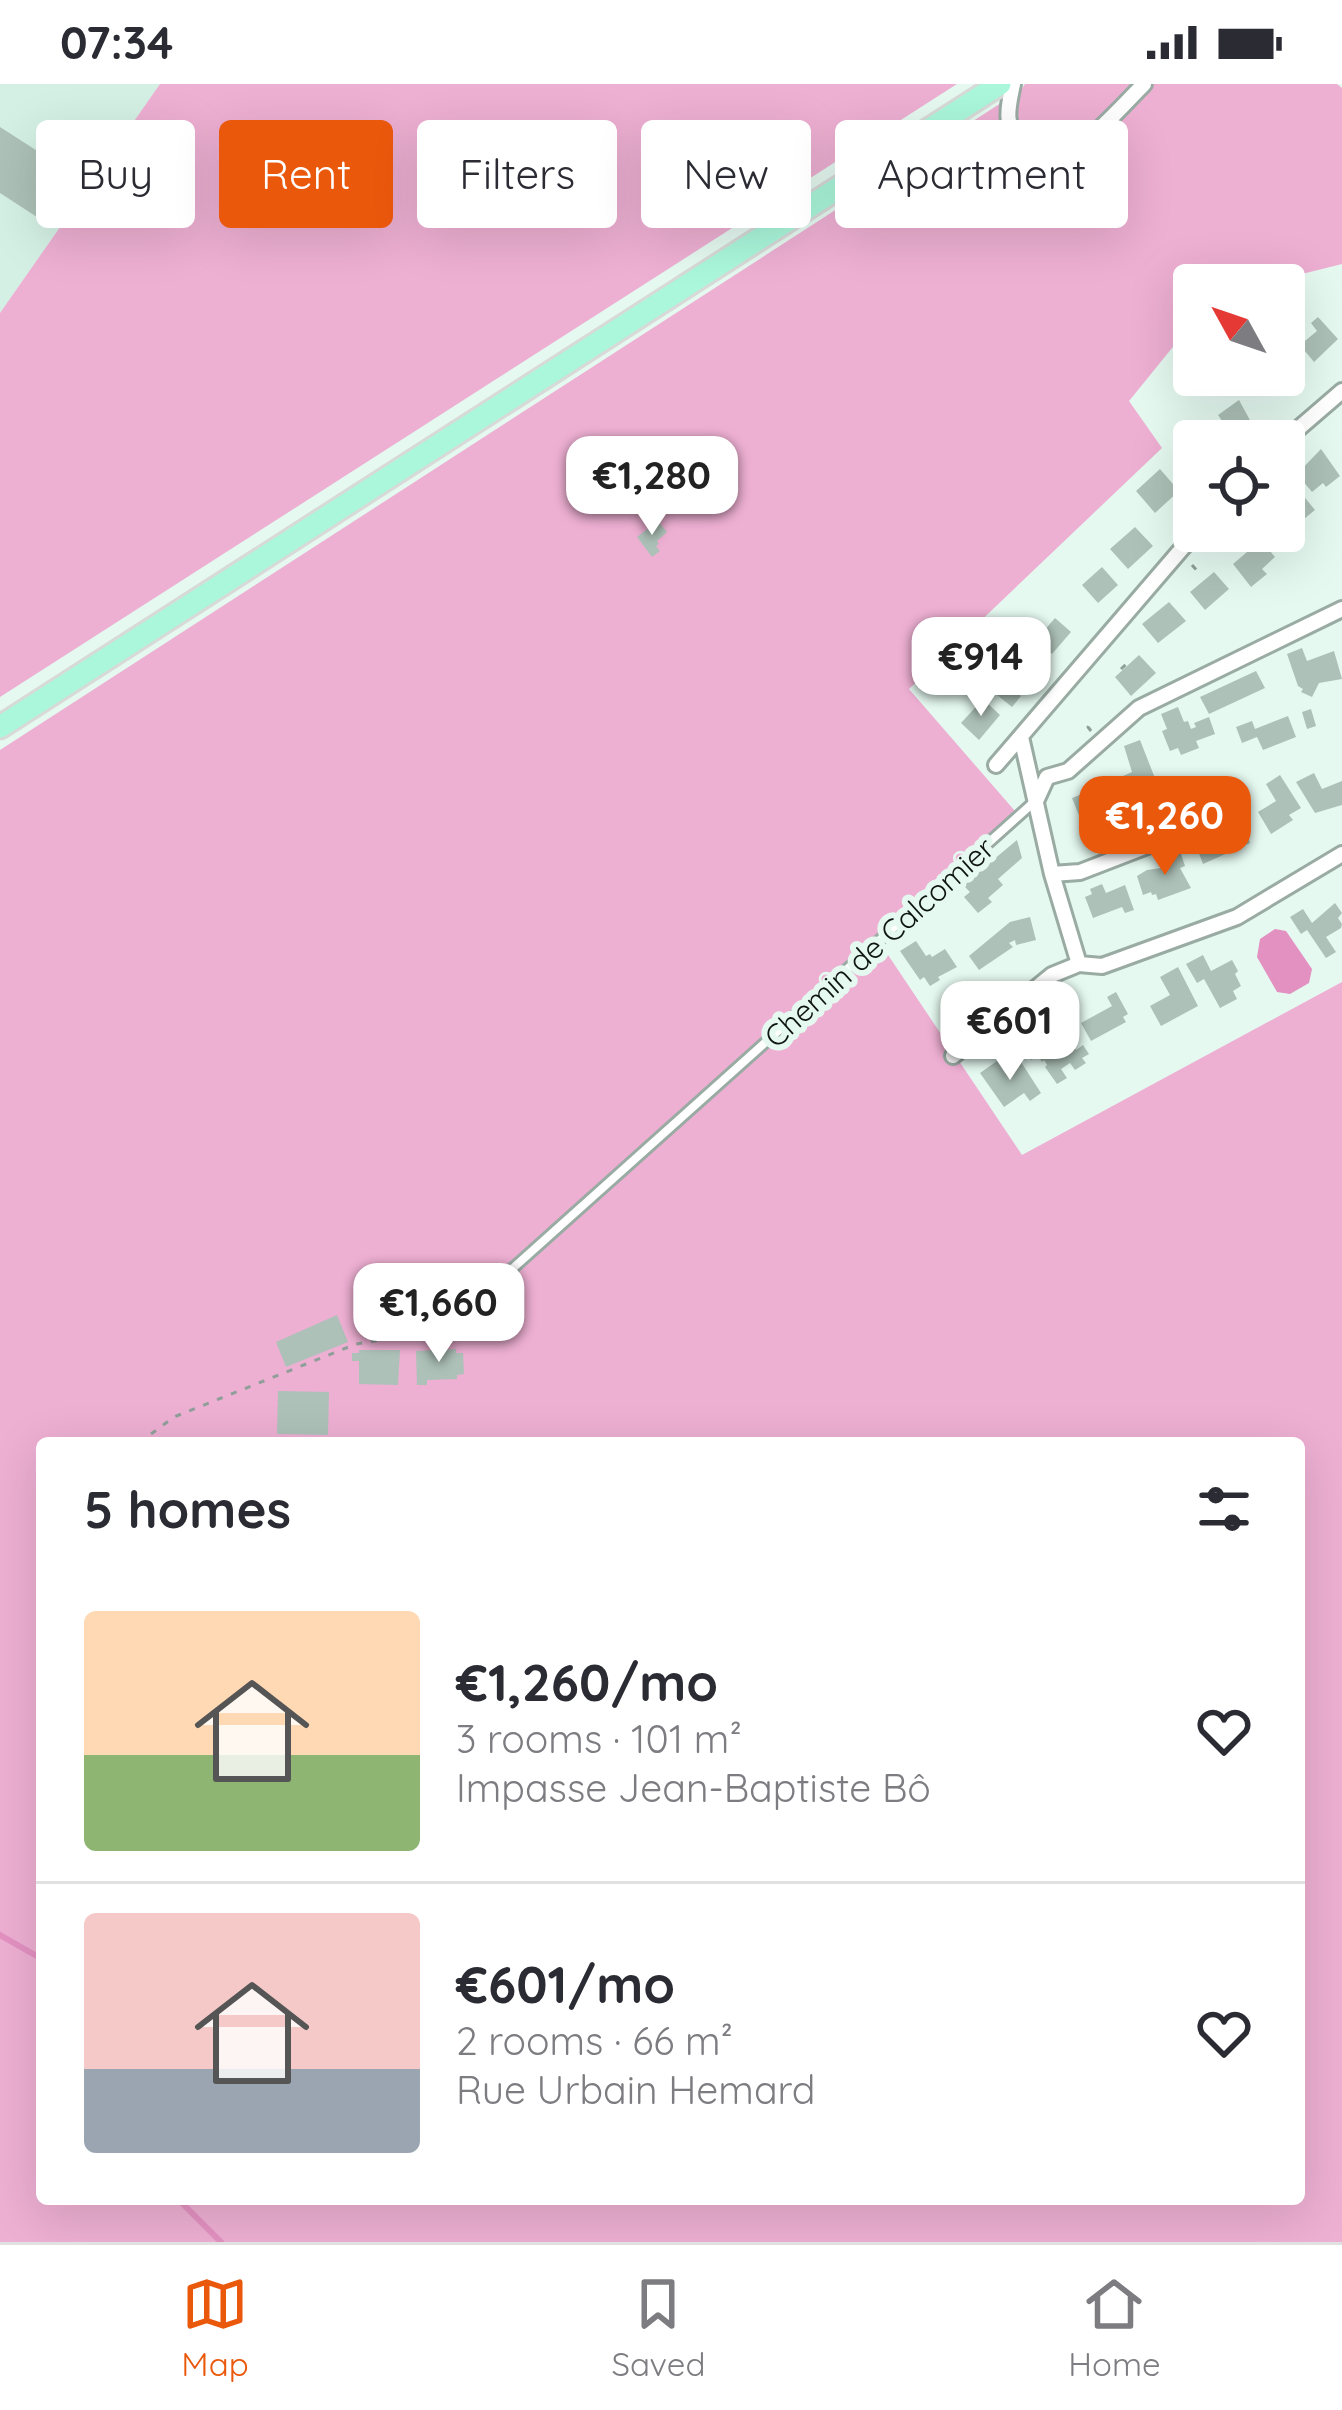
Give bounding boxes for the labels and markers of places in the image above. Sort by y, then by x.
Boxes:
pin: €1,280 [554,436,750,538]
pin: €914 [910,617,1052,719]
pin: €1,260 [1067,776,1263,878]
pin: €601 [939,981,1081,1083]
pin: €1,660 [341,1263,537,1365]

